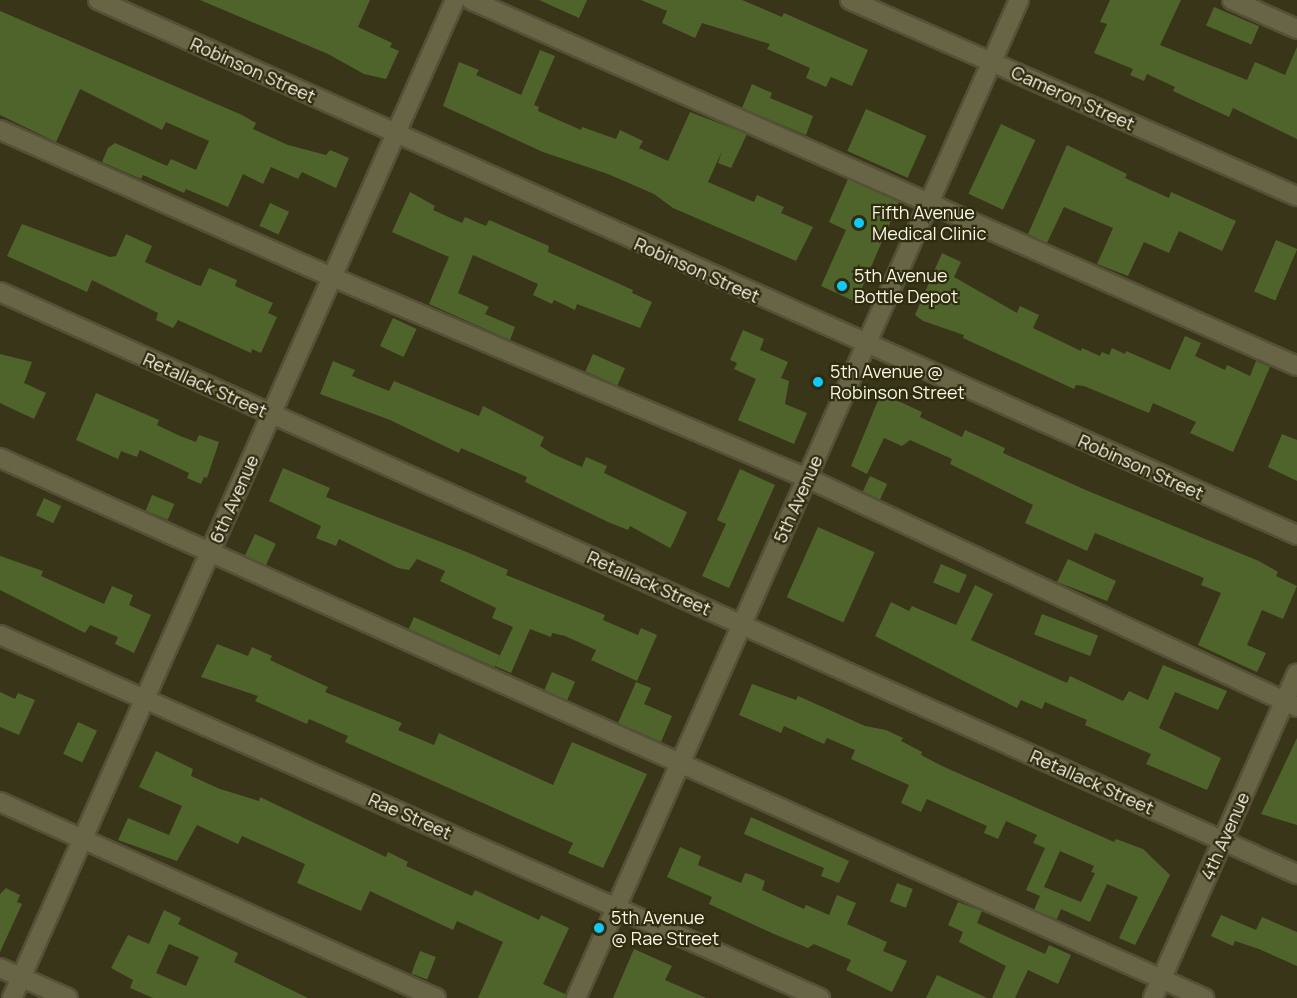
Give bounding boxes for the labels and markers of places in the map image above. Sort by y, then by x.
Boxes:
place label: Fifth Avenue Medical Clinic [872,202,986,244]
marker: Fifth Avenue Medical Clinic [850,214,868,232]
place label: 5th Avenue Bottle Depot [854,265,958,308]
marker: 5th Avenue Bottle Depot [835,279,849,293]
place label: 5th Avenue @ Robinson Street [830,361,965,404]
marker: 5th Avenue @ Robinson Street [811,375,825,389]
place label: 5th Avenue @ Rae Street [611,907,719,950]
marker: 5th Avenue @ Rae Street [592,921,606,935]

